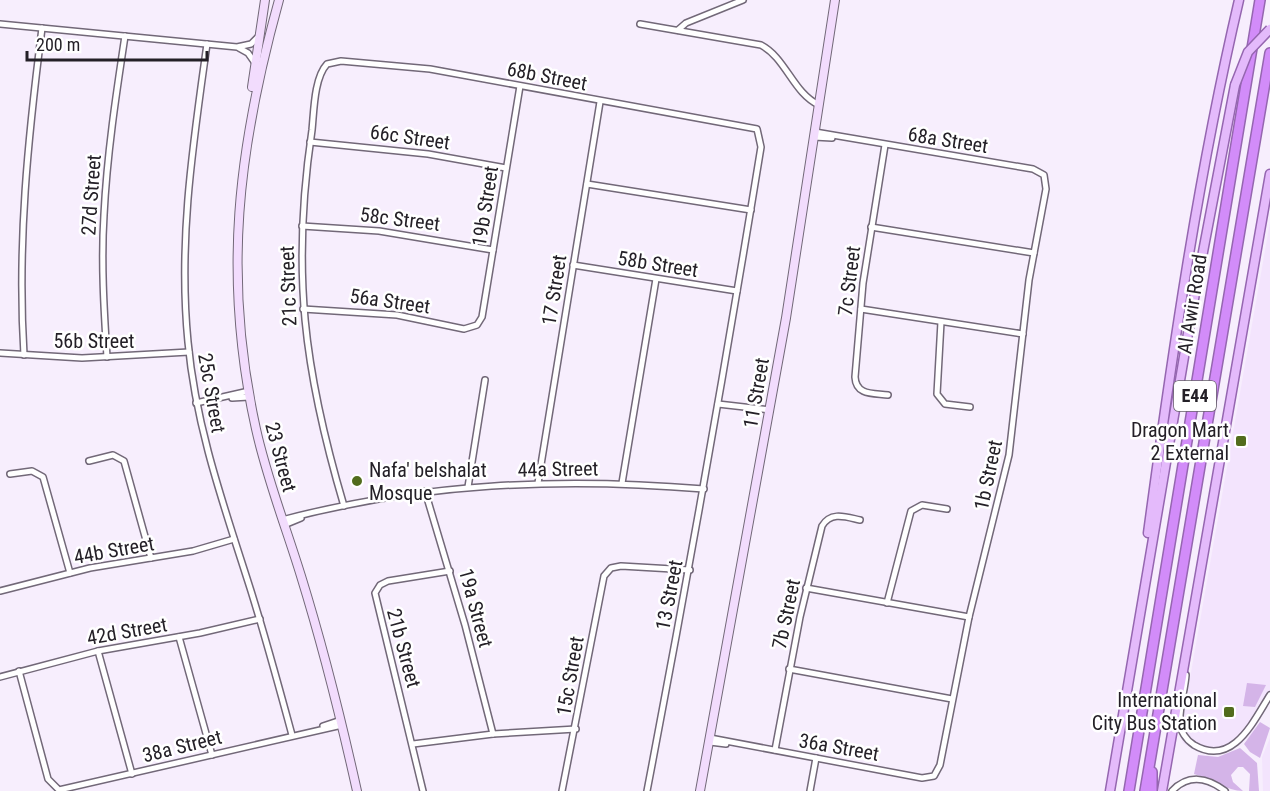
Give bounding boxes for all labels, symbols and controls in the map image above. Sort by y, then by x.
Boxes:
scale bar [27,24,207,62]
text: 200 m [36,34,80,55]
street label: 68b Street [505,56,589,96]
street label: 66c Street [368,120,452,154]
street label: 68a Street [906,122,990,158]
street label: 27d Street [76,154,106,236]
street label: 19b Street [467,164,503,248]
street label: 58c Street [359,202,441,236]
street label: 7c Street [833,244,865,317]
street label: 21c Street [275,245,301,327]
street label: 58b Street [616,246,700,282]
street label: 17 Street [537,253,571,327]
street label: Al Awir Road [1172,253,1212,355]
street label: 56a Street [348,283,432,319]
street label: 56b Street [53,329,135,353]
street label: 25c Street [193,351,231,435]
street label: 11 Street [738,356,774,430]
road number: E44 [1174,381,1216,411]
place label: Dragon Mart 2 External [1131,418,1229,465]
street label: 23 Street [260,420,302,495]
marker: Dragon Mart 2 External [1234,434,1248,448]
street label: 1b Street [969,438,1007,512]
street label: 44a Street [517,456,599,482]
place label: Nafa' belshalat Mosque [369,458,487,505]
marker: Nafa' belshalat Mosque [350,474,364,488]
street label: 44b Street [72,531,156,569]
street label: 13 Street [650,558,688,632]
street label: 19a Street [454,566,498,650]
street label: 7b Street [767,577,805,651]
street label: 21b Street [382,606,426,690]
street label: 42d Street [85,612,169,650]
street label: 15c Street [551,634,589,718]
place label: International City Bus Station [1092,688,1217,735]
marker: International City Bus Station [1222,705,1236,719]
street label: 38a Street [140,725,224,767]
street label: 36a Street [797,728,881,766]

